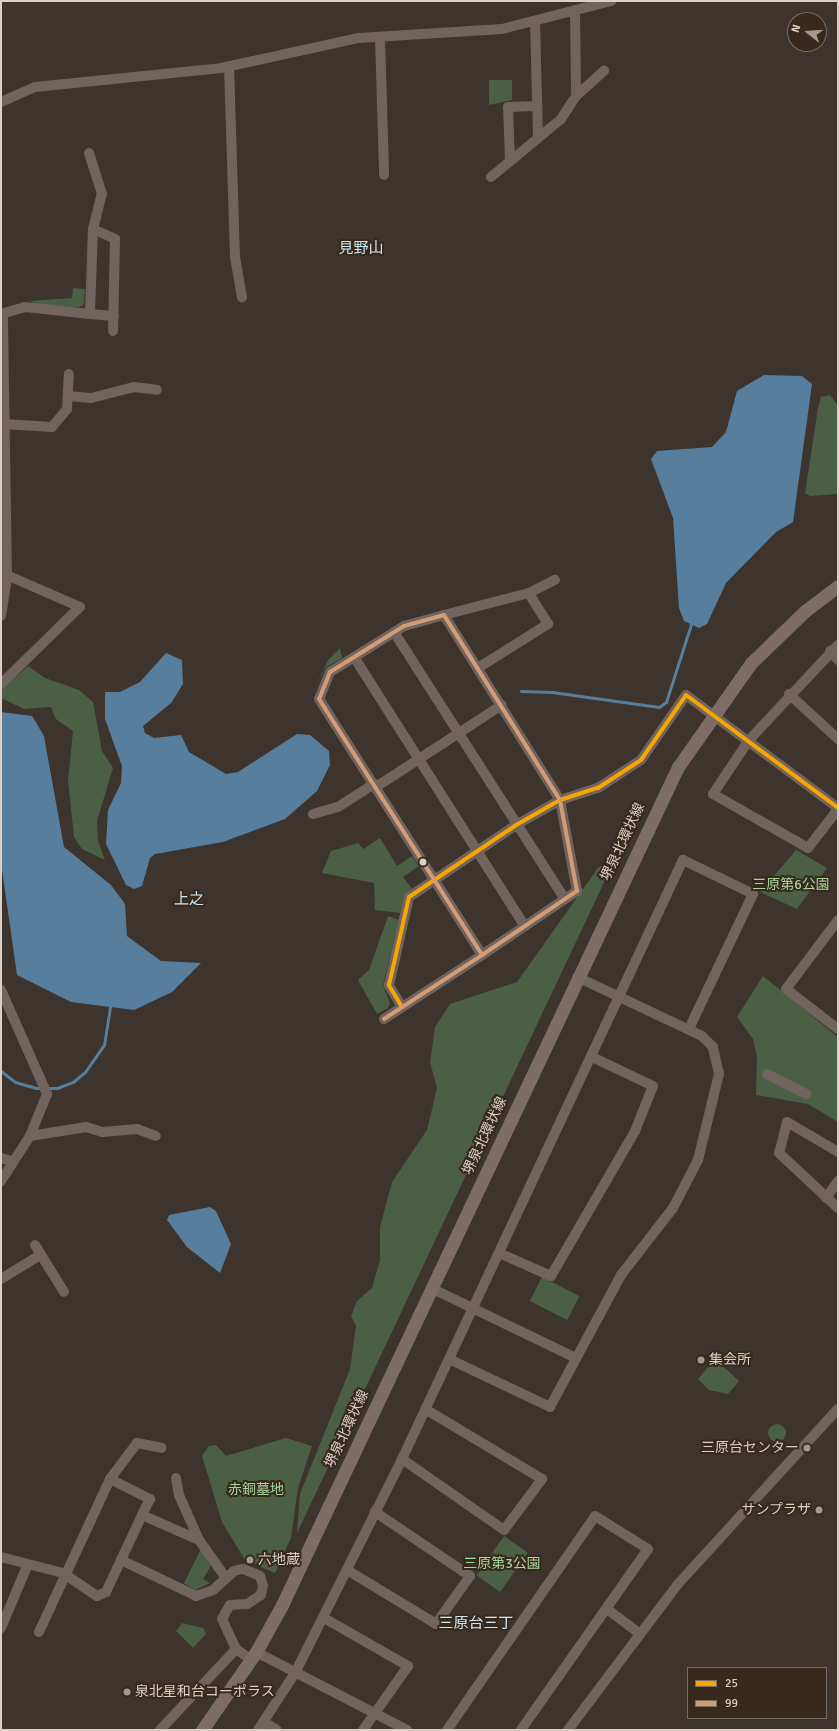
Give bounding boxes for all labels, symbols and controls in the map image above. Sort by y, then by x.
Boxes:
north arrow [787,12,827,52]
text: N [789,23,803,34]
district label: 見野山 [339,240,383,258]
street label: 堺泉北環状線 [598,800,648,884]
unlabelled marker [418,857,428,867]
park label: 三原第6公園 [752,877,830,893]
district label: 上之 [174,891,204,909]
street label: 堺泉北環状線 [460,1094,510,1178]
place label: 集会所 [709,1352,751,1368]
marker: 集会所 [696,1355,706,1365]
street label: 堺泉北環状線 [322,1387,372,1471]
place label: 三原台センター [701,1440,799,1456]
marker: 三原台センター [802,1443,812,1453]
park label: 赤銅墓地 [228,1482,284,1498]
place label: サンプラザ [741,1502,811,1518]
marker: サンプラザ [814,1505,824,1515]
place label: 六地蔵 [258,1552,300,1568]
marker: 六地蔵 [245,1555,255,1565]
park label: 三原第3公園 [463,1556,541,1572]
district label: 三原台三丁 [439,1615,513,1633]
legend [687,1667,827,1719]
text: 25 [725,1676,738,1691]
place label: 泉北星和台コーポラス [135,1684,275,1700]
marker: 泉北星和台コーポラス [122,1687,132,1697]
text: 99 [725,1696,738,1711]

